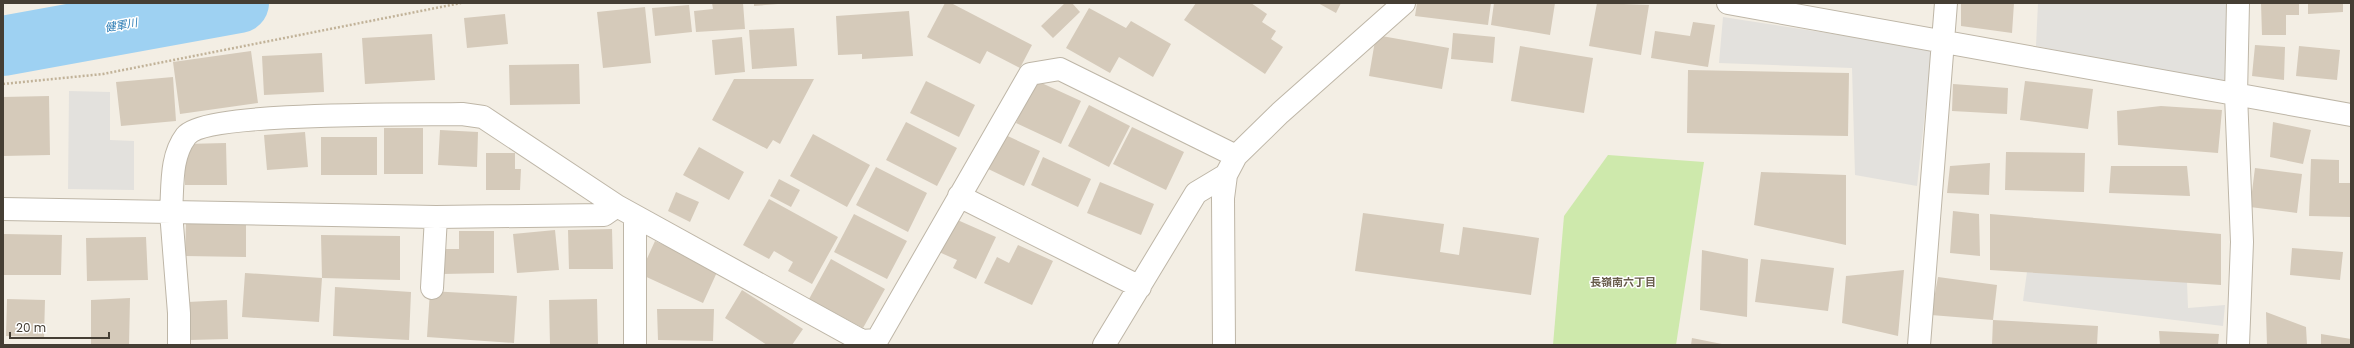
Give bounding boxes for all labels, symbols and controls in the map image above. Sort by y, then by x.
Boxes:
water label: 健軍川 [103,14,140,36]
district label: 長嶺南六丁目 [1590,274,1656,290]
scale bar [10,314,109,340]
text: 20 m [16,319,46,336]

